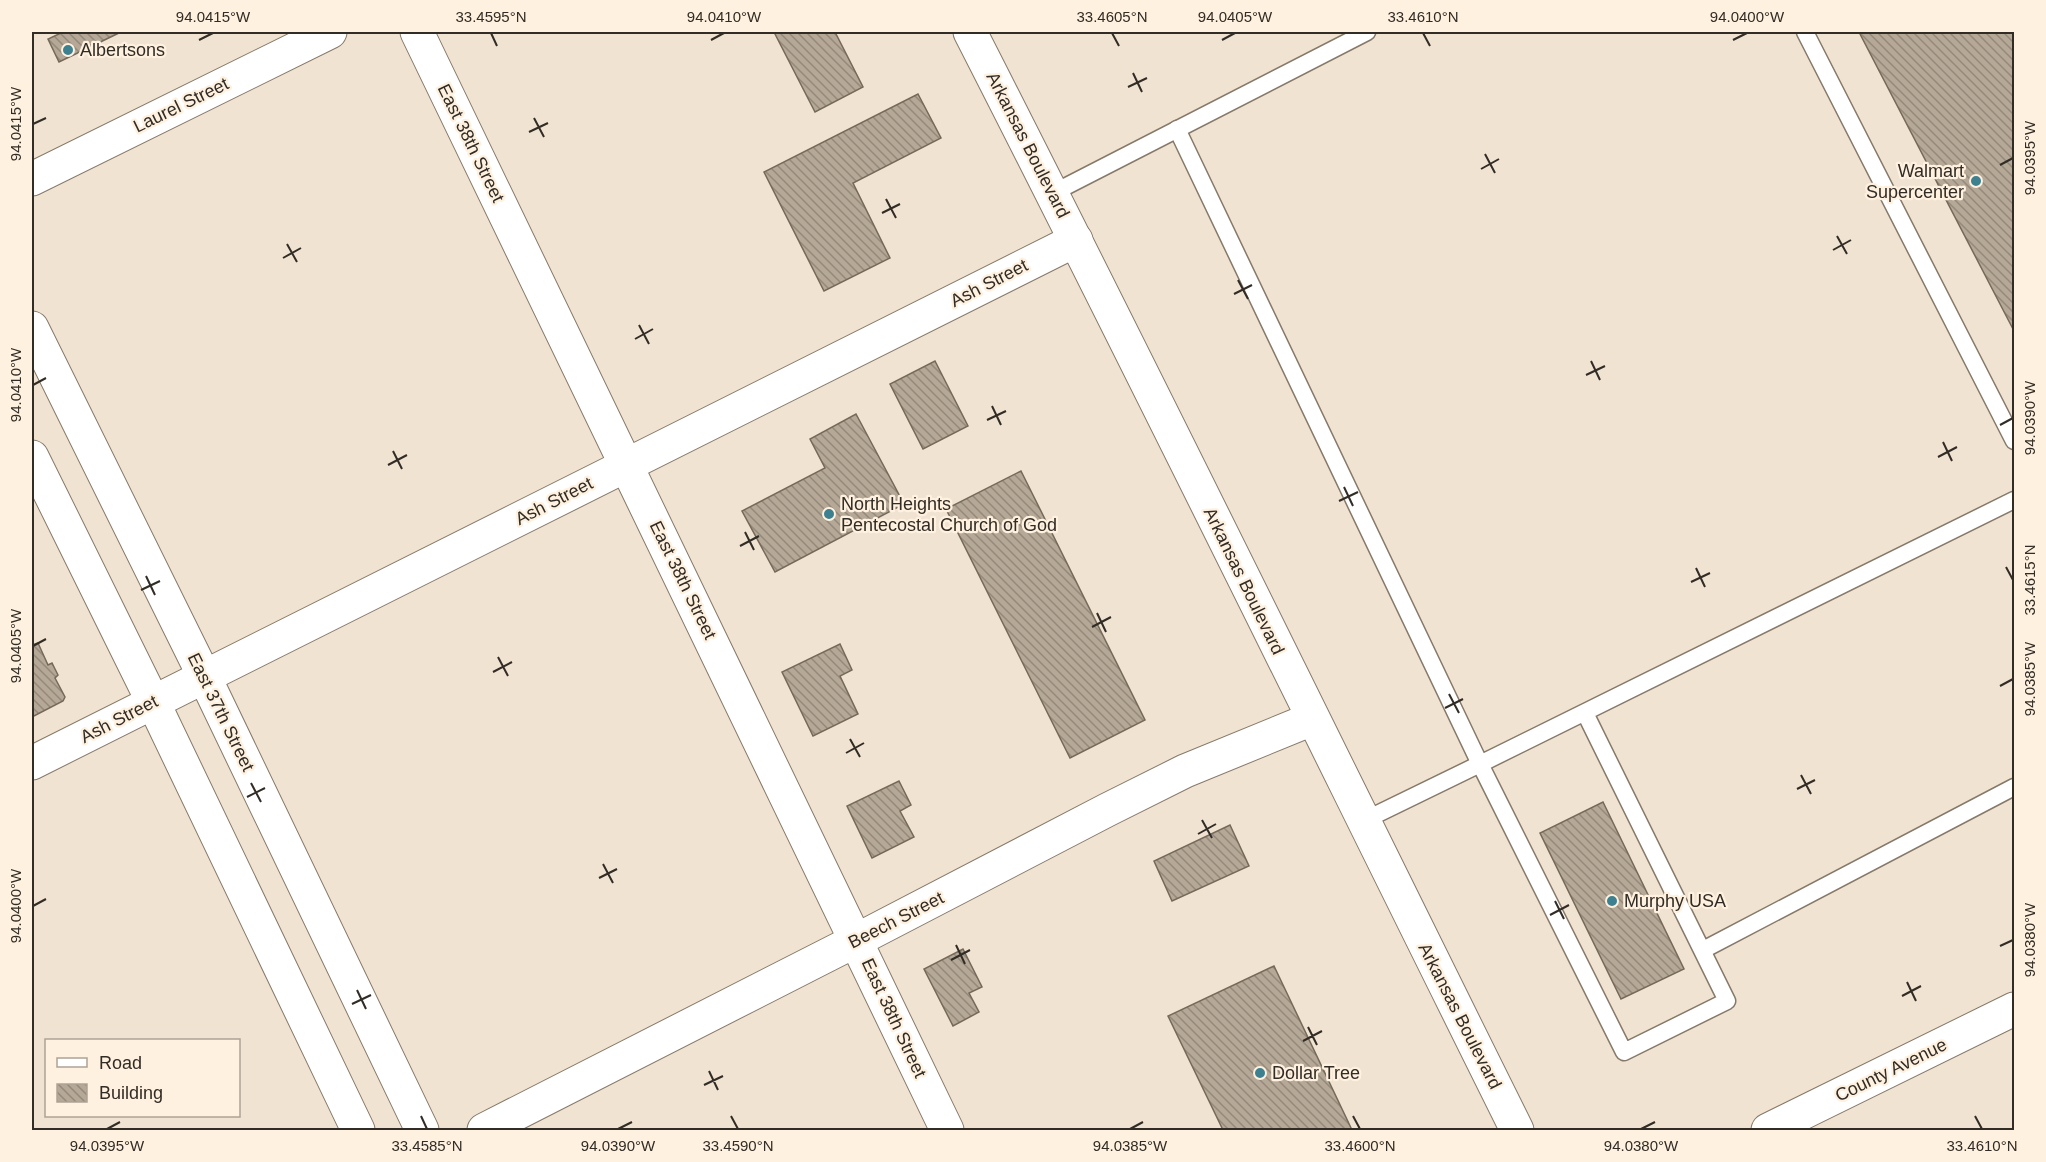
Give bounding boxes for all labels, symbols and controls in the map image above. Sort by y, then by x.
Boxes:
text: 94.0415°W [176,8,251,25]
text: 33.4595°N [455,8,527,25]
text: 94.0410°W [687,8,762,25]
text: 33.4605°N [1076,8,1148,25]
text: 94.0405°W [1198,8,1273,25]
text: 33.4610°N [1387,8,1459,25]
text: 94.0400°W [1710,8,1785,25]
place label: Albertsons [80,40,165,60]
marker: Albertsons [61,43,75,57]
street label: Arkansas Boulevard [983,69,1073,221]
street label: Laurel Street [130,73,232,137]
street label: East 38th Street [434,81,508,205]
text: 94.0415°W [7,86,24,161]
text: 94.0395°W [2021,120,2038,195]
place label: Walmart Supercenter [1866,161,1964,202]
marker: Walmart Supercenter [1969,174,1983,188]
street label: Ash Street [947,255,1031,311]
text: 94.0410°W [7,347,24,422]
text: 94.0390°W [2021,380,2038,455]
street label: Ash Street [512,473,596,529]
place label: North Heights Pentecostal Church of God [841,494,1057,535]
street label: Arkansas Boulevard [1200,504,1288,658]
marker: North Heights Pentecostal Church of God [822,507,836,521]
street label: East 38th Street [646,518,720,642]
text: 33.4615°N [2021,544,2038,616]
text: 94.0405°W [7,608,24,683]
text: 94.0385°W [2021,641,2038,716]
street label: East 37th Street [184,650,258,774]
street label: Ash Street [77,691,161,747]
text: 94.0400°W [7,868,24,943]
street label: Beech Street [845,887,947,953]
place label: Murphy USA [1624,891,1726,911]
marker: Murphy USA [1605,894,1619,908]
text: 94.0380°W [2021,902,2038,977]
street label: Arkansas Boulevard [1415,940,1505,1092]
street label: East 38th Street [858,955,930,1081]
street label: County Avenue [1832,1034,1950,1106]
legend [45,1039,240,1117]
text: Road [99,1053,142,1073]
place label: Dollar Tree [1272,1063,1360,1083]
marker: Dollar Tree [1253,1066,1267,1080]
text: Building [99,1083,163,1103]
text: 94.0395°W [70,1137,145,1154]
text: 33.4585°N [391,1137,463,1154]
text: 94.0390°W [581,1137,656,1154]
text: 33.4590°N [702,1137,774,1154]
text: 94.0385°W [1093,1137,1168,1154]
text: 33.4600°N [1324,1137,1396,1154]
text: 94.0380°W [1604,1137,1679,1154]
text: 33.4610°N [1946,1137,2018,1154]

